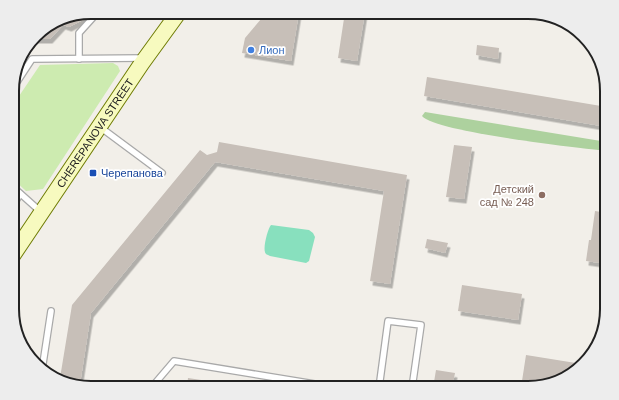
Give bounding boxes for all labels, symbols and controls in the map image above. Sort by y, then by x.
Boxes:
place label: Лион [259,44,285,56]
marker: Лион [246,45,256,55]
street label: CHEREPANOVA STREET [54,76,136,190]
place label: Черепанова [101,167,164,179]
marker: Черепанова [88,168,98,178]
place label: Детский сад № 248 [480,183,534,208]
marker: Детский сад № 248 [537,190,547,200]

